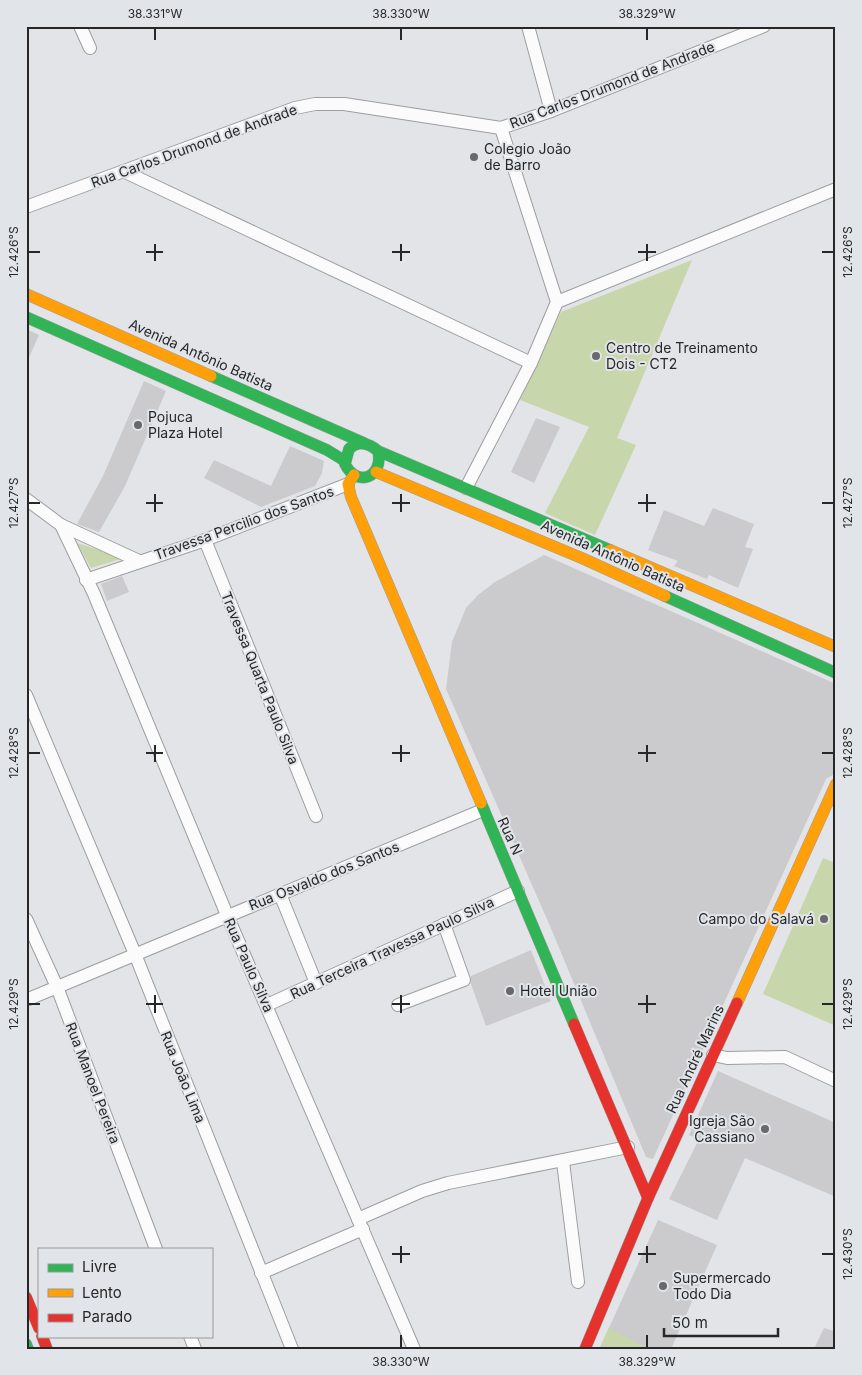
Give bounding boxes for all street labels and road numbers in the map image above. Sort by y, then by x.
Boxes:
street label: Rua Carlos Drumond de Andrade [507,38,717,132]
street label: Rua Carlos Drumond de Andrade [89,100,299,191]
street label: Avenida Antônio Batista [126,315,276,394]
street label: Travessa Percilio dos Santos [152,482,336,563]
street label: Avenida Antônio Batista [538,516,688,595]
street label: Travessa Quarta Paulo Silva [218,589,303,767]
street label: Rua N [495,814,526,857]
street label: Rua Osvaldo dos Santos [246,838,402,914]
street label: Rua Terceira Travessa Paulo Silva [287,893,496,1002]
street label: Rua Paulo Silva [221,915,278,1015]
street label: Rua André Marins [662,1002,727,1116]
street label: Rua Manoel Pereira [63,1020,124,1146]
street label: Rua João Lima [157,1029,210,1125]

